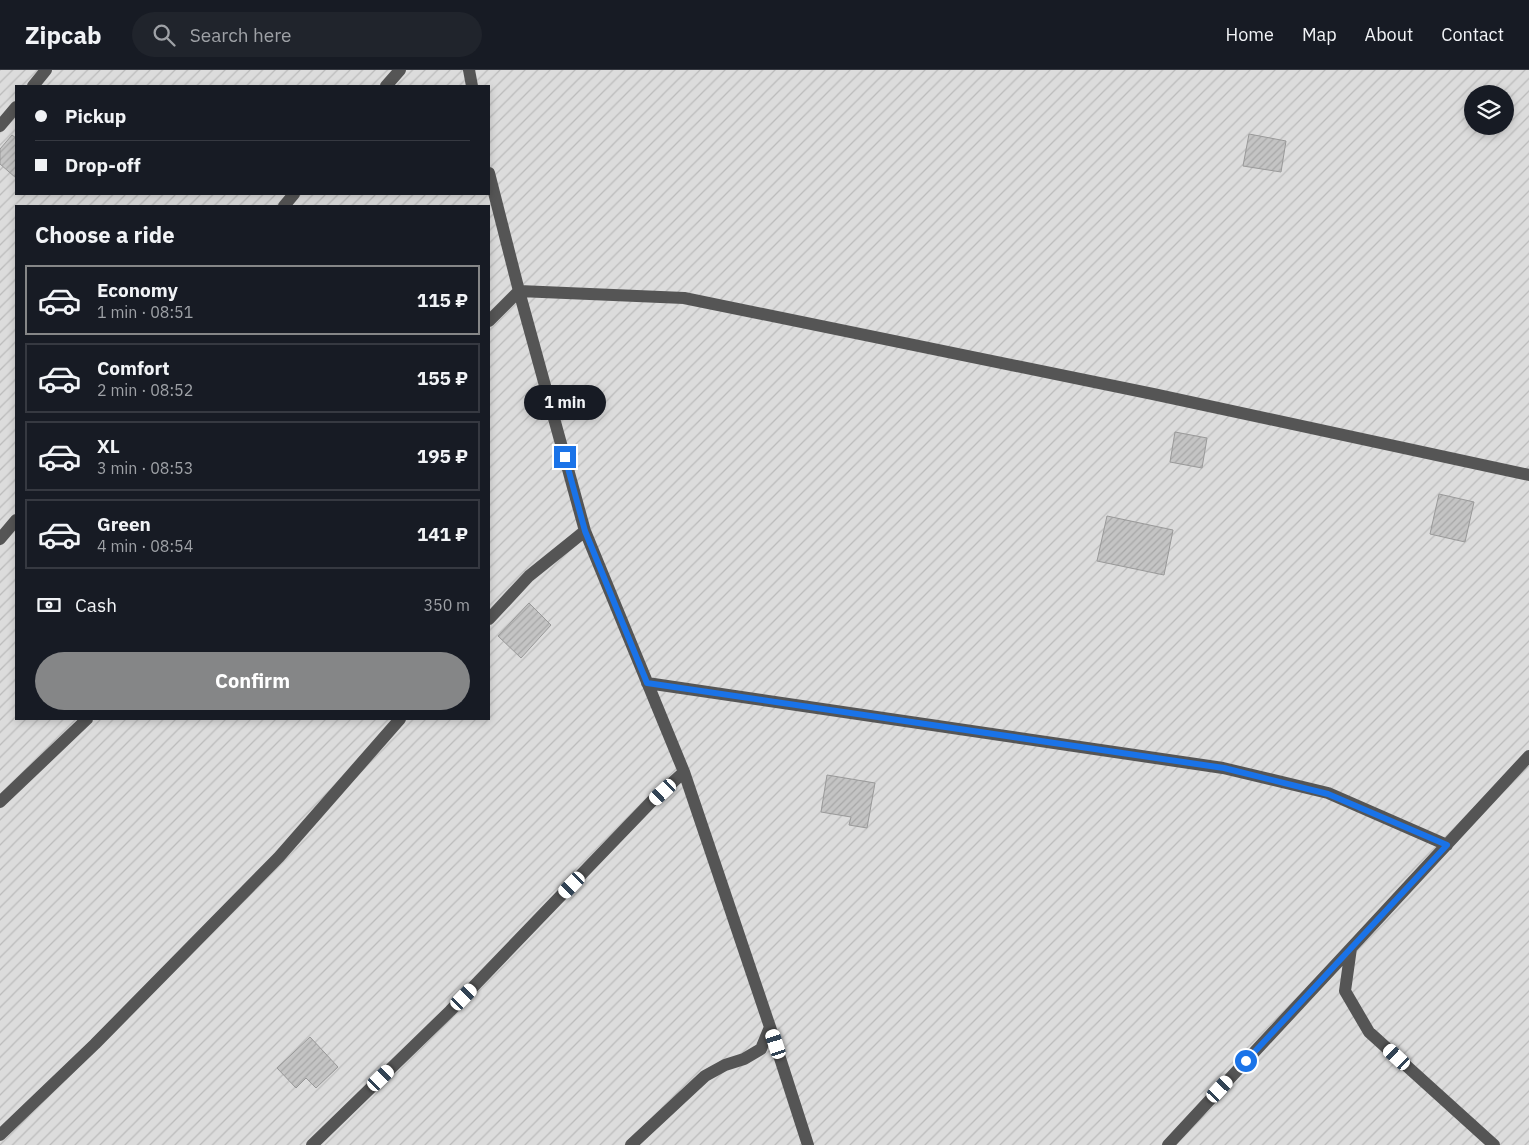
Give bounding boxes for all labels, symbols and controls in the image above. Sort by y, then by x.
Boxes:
search box [132,12,482,57]
text: Zipcab [25,19,102,51]
icon: search [150,21,178,49]
text: Search here [190,23,292,47]
text: Home [1226,23,1274,46]
text: Map [1302,23,1337,46]
text: About [1365,23,1413,46]
text: Contact [1441,23,1504,46]
map controls [1464,85,1514,135]
button: layers [1464,85,1514,135]
text: Pickup [65,104,126,128]
text: Drop-off [65,153,141,177]
text: Choose a ride [35,220,175,249]
icon: car [37,278,82,323]
text: Economy [97,278,178,302]
text: 115 ₽ [417,288,468,312]
text: 1 min · 08:51 [97,302,193,322]
icon: car [37,356,82,401]
text: Comfort [97,356,170,380]
text: 155 ₽ [417,366,468,390]
text: 2 min · 08:52 [97,380,193,400]
callout: 1 min [524,384,606,420]
text: 1 min [544,392,586,412]
icon: car [37,434,82,479]
text: XL [97,434,120,458]
text: 195 ₽ [417,444,468,468]
route end [554,446,576,468]
text: 3 min · 08:53 [97,458,193,478]
icon: car [37,512,82,557]
text: Green [97,512,151,536]
text: 141 ₽ [417,522,468,546]
text: 4 min · 08:54 [97,536,193,556]
icon: cash [35,591,63,619]
text: Cash [75,593,117,617]
text: 350 m [423,595,470,615]
button: Confirm [35,652,470,710]
car [646,776,679,808]
car [556,869,587,901]
car [448,981,479,1013]
car [764,1027,787,1061]
car [1380,1041,1413,1073]
route start [1235,1050,1257,1072]
car [364,1062,397,1094]
car [1204,1073,1235,1105]

